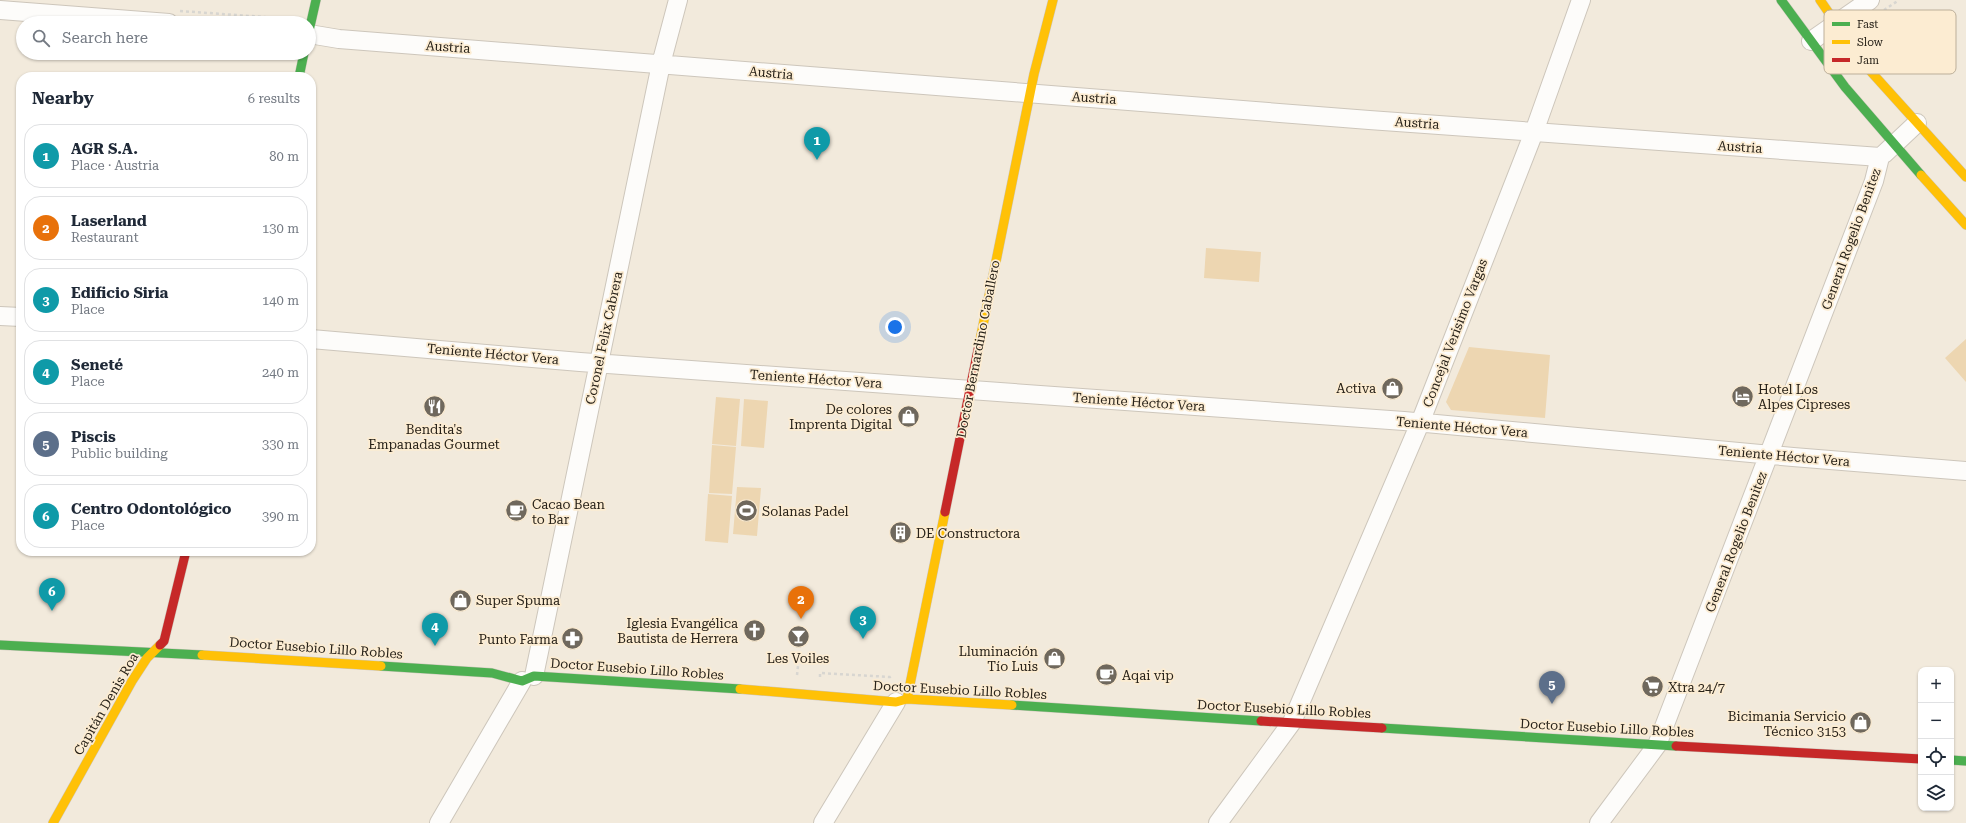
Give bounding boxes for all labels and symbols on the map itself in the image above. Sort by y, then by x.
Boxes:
legend [1824,10,1956,74]
text: Fast [1857,18,1878,31]
text: Slow [1857,36,1884,49]
street label: Austria [425,38,471,56]
text: Jam [1857,54,1879,67]
street label: Austria [748,64,794,82]
street label: Austria [1071,89,1117,107]
street label: Austria [1394,114,1440,132]
pin: 1 [804,127,830,160]
street label: Austria [1717,138,1763,156]
street label: General Rogelio Benitez [1818,166,1884,312]
street label: Concejal Verisimo Vargas [1420,257,1490,409]
street label: Doctor Bernardino Caballero [953,259,1003,439]
street label: Coronel Felix Cabrera [583,270,625,406]
your location [885,317,905,337]
street label: Teniente Héctor Vera [426,341,560,367]
street label: Teniente Héctor Vera [749,367,883,391]
shop icon: Activa [1379,375,1405,401]
place label: Activa [1336,381,1376,396]
place label: Hotel Los Alpes Cipreses [1758,382,1850,412]
hotel icon: Hotel Los Alpes Cipreses [1729,383,1755,409]
street label: Teniente Héctor Vera [1072,390,1206,414]
restaurant icon: Bendita's Empanadas Gourmet [421,394,447,420]
place label: De colores Imprenta Digital [789,402,892,432]
shop icon: De colores Imprenta Digital [895,403,921,429]
street label: Teniente Héctor Vera [1395,414,1529,440]
place label: Bendita's Empanadas Gourmet [368,422,500,452]
street label: Teniente Héctor Vera [1717,443,1851,469]
street label: General Rogelio Benitez [1702,470,1770,614]
place label: Cacao Bean to Bar [532,497,606,527]
cafe icon: Cacao Bean to Bar [504,498,530,524]
sports icon: Solanas Padel [734,498,760,524]
place label: Solanas Padel [762,504,849,519]
building icon: DE Constructora [887,520,913,546]
place label: DE Constructora [916,526,1020,541]
pin: 6 [39,578,65,611]
pin: 2 [788,586,814,619]
shop icon: Super Spuma [447,587,473,613]
place label: Super Spuma [476,593,560,608]
pin: 3 [850,606,876,639]
pin: 4 [422,613,448,646]
place label: Iglesia Evangélica Bautista de Herrera [617,616,738,646]
church icon: Iglesia Evangélica Bautista de Herrera [741,617,767,643]
bar icon: Les Voiles [785,623,811,649]
pharmacy icon: Punto Farma [560,626,586,652]
place label: Punto Farma [479,632,558,647]
street label: Doctor Eusebio Lillo Robles [229,634,403,662]
place label: Lluminación Tío Luis [959,644,1039,674]
shop icon: Lluminación Tío Luis [1041,645,1067,671]
street label: Capitán Denis Roa [71,650,141,758]
place label: Les Voiles [767,651,829,666]
street label: Doctor Eusebio Lillo Robles [550,655,724,683]
cafe icon: Aqai vip [1093,662,1119,688]
place label: Aqai vip [1122,668,1174,683]
pin: 5 [1539,671,1565,704]
supermarket icon: Xtra 24/7 [1640,674,1666,700]
street label: Doctor Eusebio Lillo Robles [873,678,1047,702]
place label: Xtra 24/7 [1668,680,1725,695]
street label: Doctor Eusebio Lillo Robles [1197,697,1371,721]
place label: Bicimania Servicio Técnico 3153 [1728,709,1846,739]
shop icon: Bicimania Servicio Técnico 3153 [1848,710,1874,736]
street label: Doctor Eusebio Lillo Robles [1520,716,1694,740]

